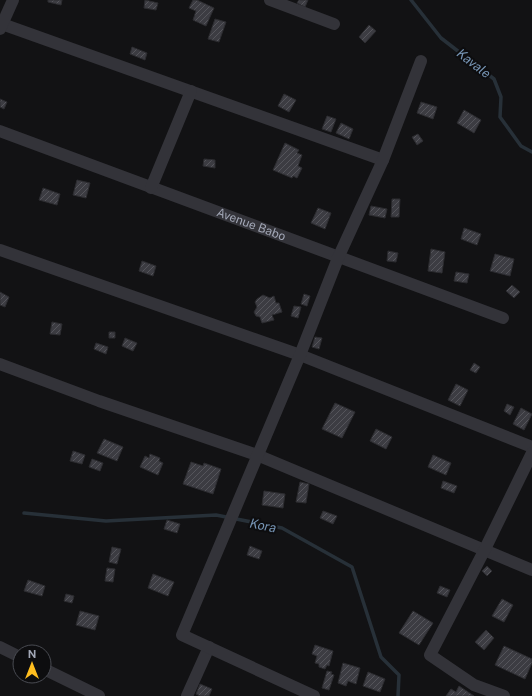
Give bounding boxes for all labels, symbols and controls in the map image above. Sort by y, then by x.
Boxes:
water label: Kavale [454,46,494,81]
street label: Avenue Babo [215,205,288,244]
water label: Kora [248,516,278,535]
north arrow [12,644,52,684]
text: N [28,648,36,660]

